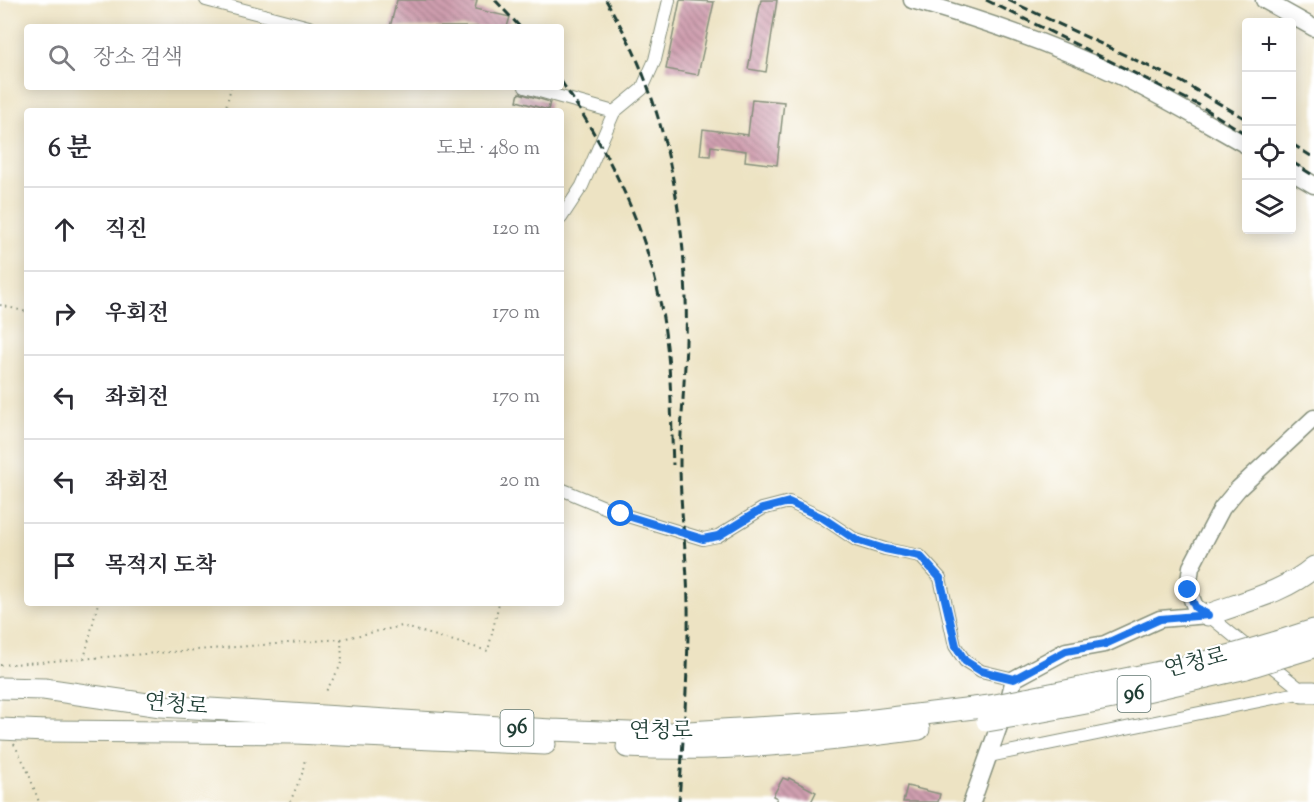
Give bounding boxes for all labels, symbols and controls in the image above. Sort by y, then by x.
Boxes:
map controls [1242,18,1296,234]
button: + [1242,18,1296,72]
search box [24,24,564,90]
icon: search [45,41,78,74]
text: 장소 검색 [93,43,183,75]
button: − [1242,72,1296,126]
button: locate [1242,126,1296,180]
text: 6 분 [48,131,92,168]
text: 도보 · 480 m [436,135,540,164]
button: layers [1242,180,1296,234]
icon: ahead [48,213,81,246]
text: 직진 [105,215,148,247]
text: 120 m [492,215,540,244]
icon: right [48,297,81,330]
text: 우회전 [105,299,169,331]
text: 170 m [492,299,540,328]
icon: left [48,381,81,414]
text: 좌회전 [105,383,169,415]
text: 170 m [492,383,540,412]
icon: left [48,465,81,498]
text: 좌회전 [105,467,169,499]
text: 20 m [499,467,540,496]
route start [607,500,633,526]
icon: arrive [48,549,81,582]
text: 목적지 도착 [105,551,216,583]
route end [1174,576,1200,602]
street label: 연청로 [1161,641,1231,687]
road number: 96 [1118,676,1150,712]
street label: 연청로 [143,687,209,725]
road number: 96 [500,710,534,746]
street label: 연청로 [629,716,693,748]

